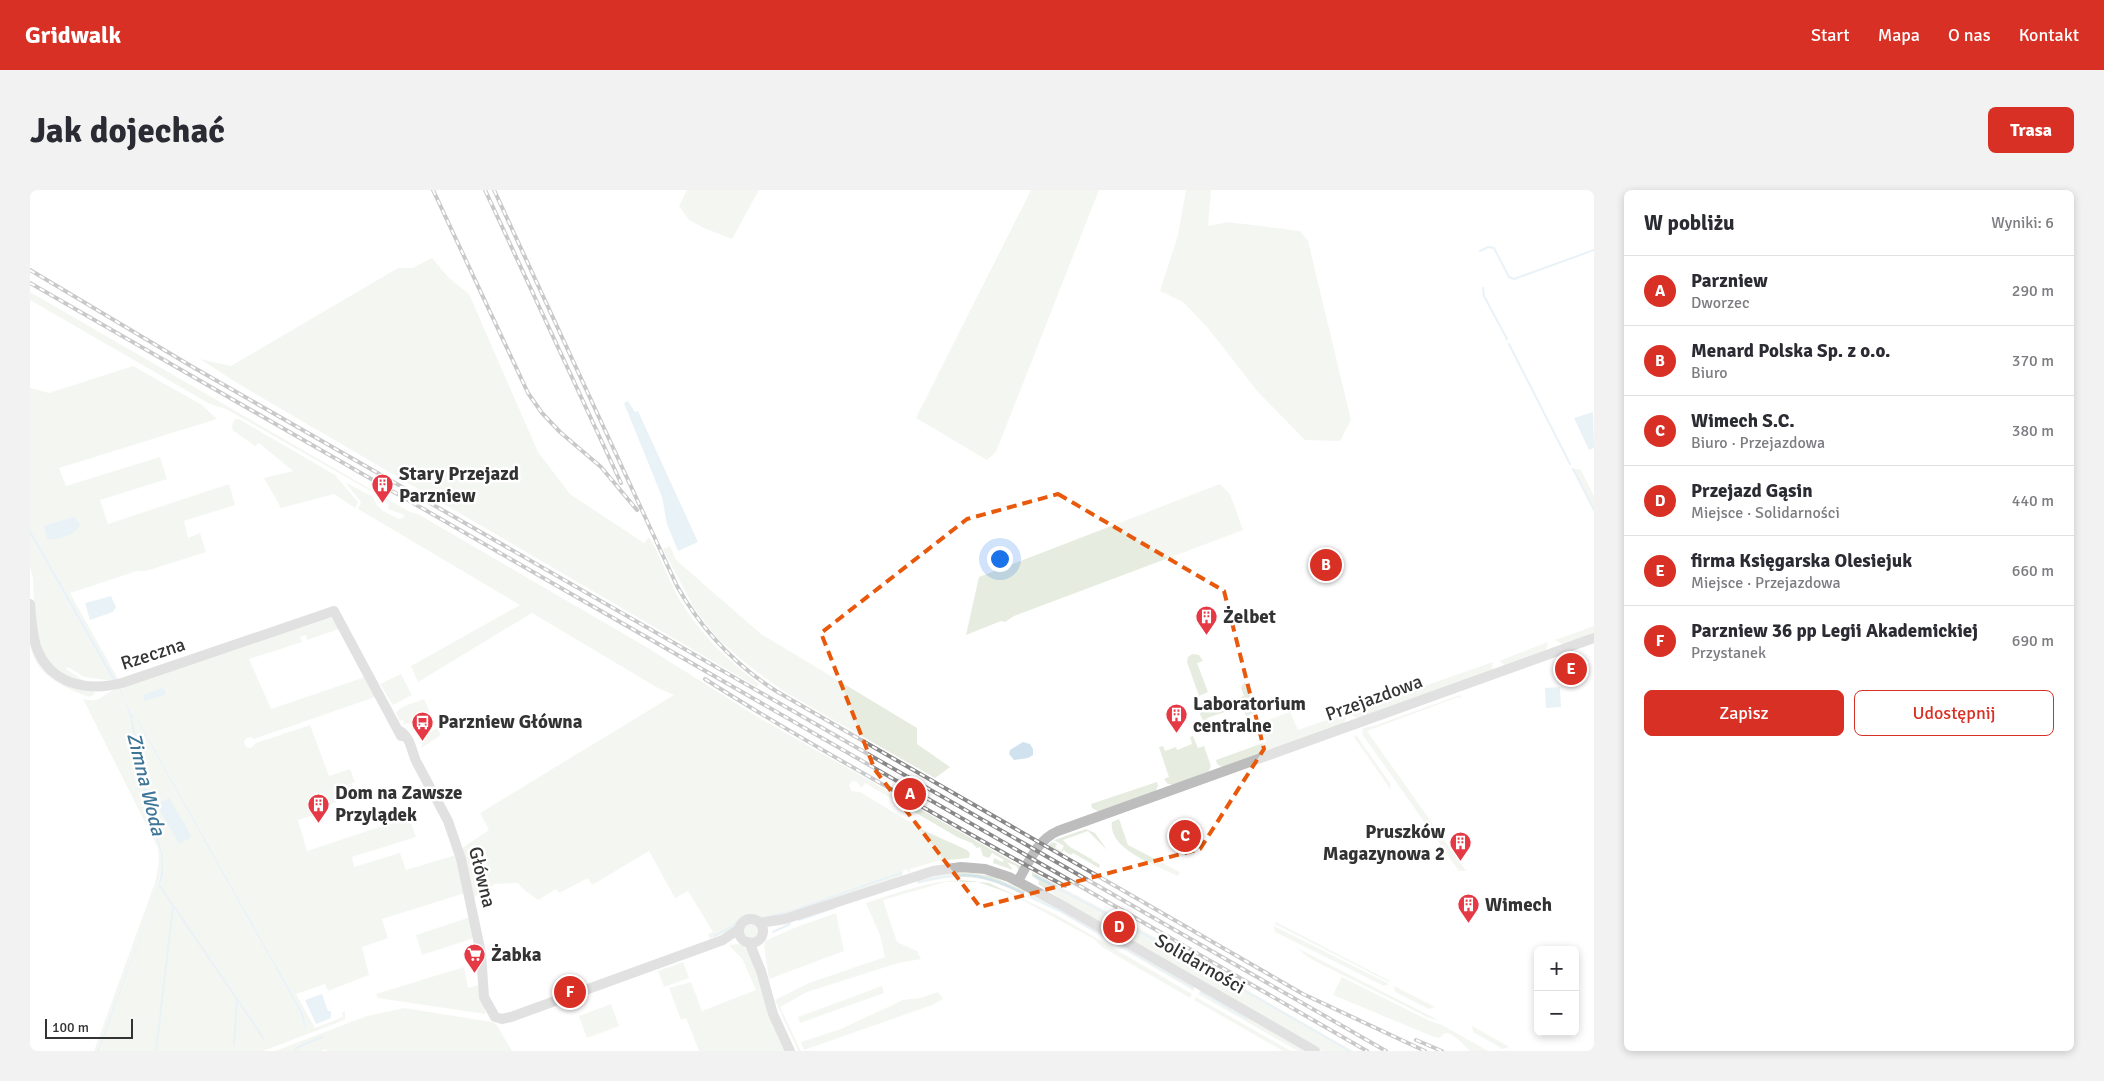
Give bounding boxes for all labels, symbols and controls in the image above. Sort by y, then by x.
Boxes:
text: Gridwalk [25,20,121,50]
text: Start [1811,24,1850,46]
text: Mapa [1878,24,1920,46]
text: O nas [1948,24,1991,46]
text: Kontakt [2019,24,2079,46]
button: Trasa [1988,107,2074,153]
text: Jak dojechać [30,109,225,152]
text: W pobliżu [1644,210,1735,236]
text: Wyniki: 6 [1991,213,2054,233]
text: Parzniew [1691,269,1768,293]
text: A [1655,281,1665,301]
text: 290 m [2012,281,2054,301]
text: Dworzec [1691,293,1750,313]
text: Menard Polska Sp. z o.o. [1691,339,1891,363]
text: B [1655,351,1665,371]
text: 370 m [2012,351,2054,371]
text: Biuro [1691,363,1728,383]
text: Wimech S.C. [1691,409,1795,433]
text: C [1655,421,1665,441]
text: 380 m [2012,421,2054,441]
text: Biuro · Przejazdowa [1691,433,1825,453]
place label: Stary Przejazd Parzniew [399,462,519,508]
building icon: Stary Przejazd Parzniew [371,473,395,504]
text: Przejazd Gąsin [1691,479,1813,503]
text: D [1655,491,1665,511]
text: 440 m [2012,491,2054,511]
text: Miejsce · Solidarności [1691,503,1840,523]
your location [987,546,1013,572]
pin: B [1310,546,1342,584]
text: firma Księgarska Olesiejuk [1691,549,1912,573]
text: E [1655,561,1665,581]
text: 660 m [2012,561,2054,581]
text: Miejsce · Przejazdowa [1691,573,1841,593]
building icon: Żelbet [1195,605,1219,636]
place label: Żelbet [1223,605,1276,629]
text: Parzniew 36 pp Legii Akademickiej [1691,619,1978,643]
text: F [1656,631,1664,651]
text: 690 m [2012,631,2054,651]
street label: Rzeczna [118,632,188,676]
text: Przystanek [1691,643,1766,663]
pin: E [1555,650,1587,688]
street label: Przejazdowa [1322,669,1426,727]
button: Zapisz [1644,690,1844,736]
button: Udostępnij [1854,690,2054,736]
place label: Laboratorium centralne [1193,692,1306,738]
building icon: Laboratorium centralne [1165,703,1189,734]
bus stop icon: Parzniew Główna [410,710,434,741]
place label: Parzniew Główna [438,710,583,734]
water label: Zimna Woda [121,730,171,839]
pin: A [894,775,926,813]
place label: Dom na Zawsze Przylądek [335,781,463,827]
building icon: Dom na Zawsze Przylądek [307,792,331,823]
pin: C [1169,817,1201,855]
place label: Pruszków Magazynowa 2 [1323,820,1446,866]
building icon: Pruszków Magazynowa 2 [1449,831,1473,862]
street label: Główna [463,844,501,910]
building icon: Wimech [1457,893,1481,924]
place label: Wimech [1485,893,1552,917]
pin: D [1103,908,1135,946]
street label: Solidarności [1150,928,1250,1000]
supermarket icon: Żabka [463,943,487,974]
place label: Żabka [491,943,542,967]
map controls [1534,946,1579,1036]
button: + [1534,946,1579,991]
pin: F [554,973,586,1011]
button: − [1534,991,1579,1036]
scale bar [45,1016,132,1039]
text: 100 m [52,1019,89,1036]

